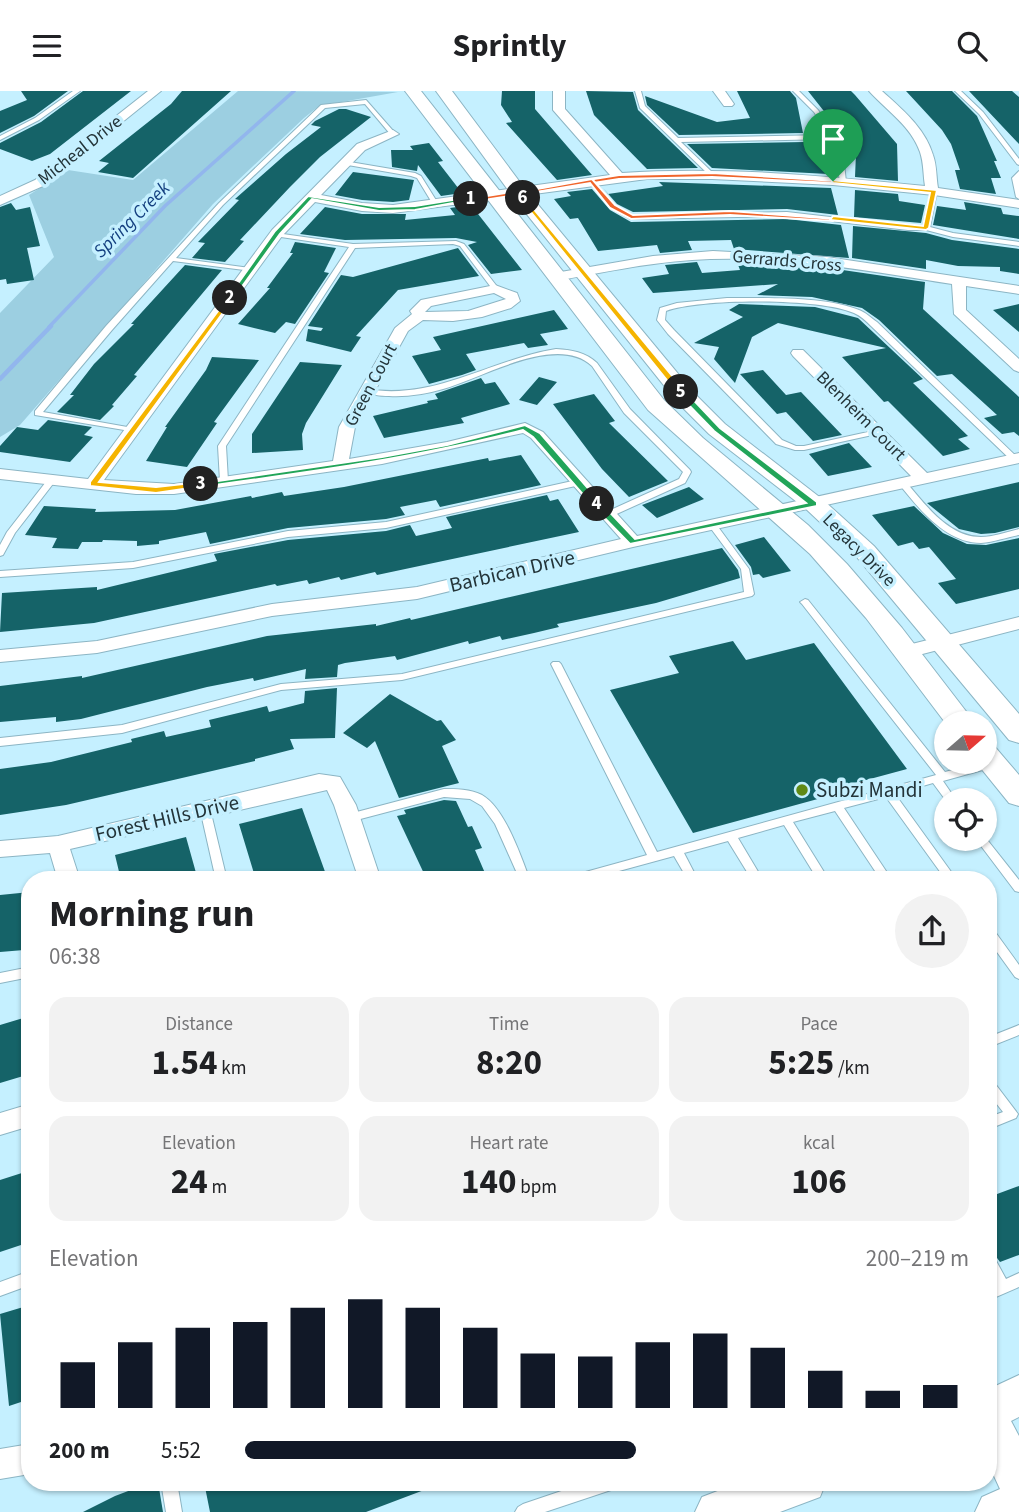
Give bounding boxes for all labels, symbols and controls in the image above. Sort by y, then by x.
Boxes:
text: Sprintly [452,23,567,69]
icon: menu [28,27,66,65]
icon: search [953,27,991,65]
street label: Micheal Drive [33,109,127,191]
pin [803,109,863,181]
icon: arrive [814,120,852,158]
water label: Spring Creek [88,175,177,264]
pin: 1 [454,181,489,217]
pin: 6 [505,181,540,215]
text: 6 [517,184,528,211]
text: 1 [465,185,476,212]
street label: Gerrards Cross [731,244,843,278]
pin: 2 [212,281,247,315]
text: 2 [224,284,235,311]
street label: Green Court [339,339,403,431]
street label: Blenheim Court [811,366,911,466]
pin: 5 [664,375,698,409]
text: 5 [675,378,686,405]
pin: 3 [184,467,218,501]
text: 3 [195,470,206,497]
pin: 4 [580,487,614,521]
text: 4 [591,490,602,517]
street label: Legacy Drive [817,508,901,592]
street label: Barbican Drive [446,542,578,600]
north arrow [934,711,998,773]
map controls [934,711,997,851]
place label: Subzi Mandi [816,775,923,805]
marker: Subzi Mandi [794,782,810,798]
street label: Forest Hills Drive [92,787,242,849]
button: locate [934,788,997,851]
text: Morning run [49,887,254,941]
button: share [895,894,969,968]
text: 06:38 [49,940,100,973]
text: Distance [165,1011,233,1038]
text: Time [489,1011,529,1038]
text: Pace [800,1011,838,1038]
text: 1.54 [152,1038,217,1088]
text: 8:20 [476,1038,542,1088]
text: 5:25 [768,1038,834,1088]
text: km [217,1055,246,1082]
text: /km [834,1055,870,1082]
text: Elevation [162,1130,236,1157]
text: Heart rate [470,1130,549,1157]
text: kcal [803,1130,835,1157]
text: 24 [171,1157,208,1207]
text: 140 [461,1157,516,1207]
text: 106 [791,1157,847,1207]
text: m [208,1174,227,1201]
text: bpm [516,1174,557,1201]
text: Elevation [49,1242,139,1275]
text: 200–219 m [866,1242,969,1275]
text: 200 m [49,1434,110,1467]
text: 5:52 [161,1434,201,1467]

